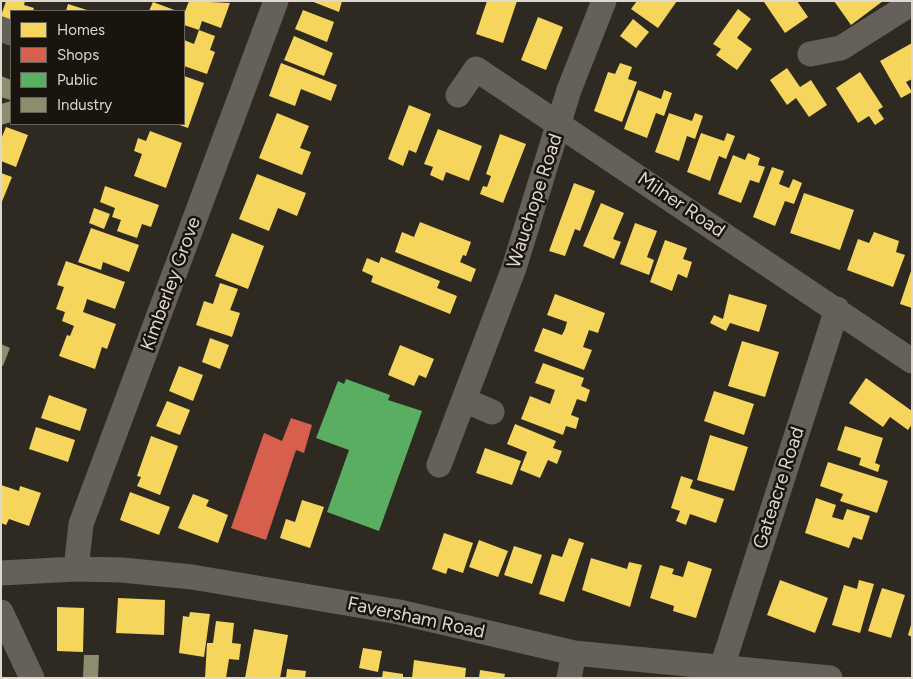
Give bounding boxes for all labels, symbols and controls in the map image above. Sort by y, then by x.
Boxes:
legend [10,10,185,125]
text: Homes [57,21,105,39]
text: Shops [57,46,99,64]
text: Public [57,71,98,89]
text: Industry [57,96,112,114]
street label: Wauchope Road [503,131,567,271]
street label: Milner Road [633,167,729,243]
street label: Kimberley Grove [136,214,206,354]
street label: Gateacre Road [749,424,809,552]
street label: Faversham Road [345,592,487,644]

